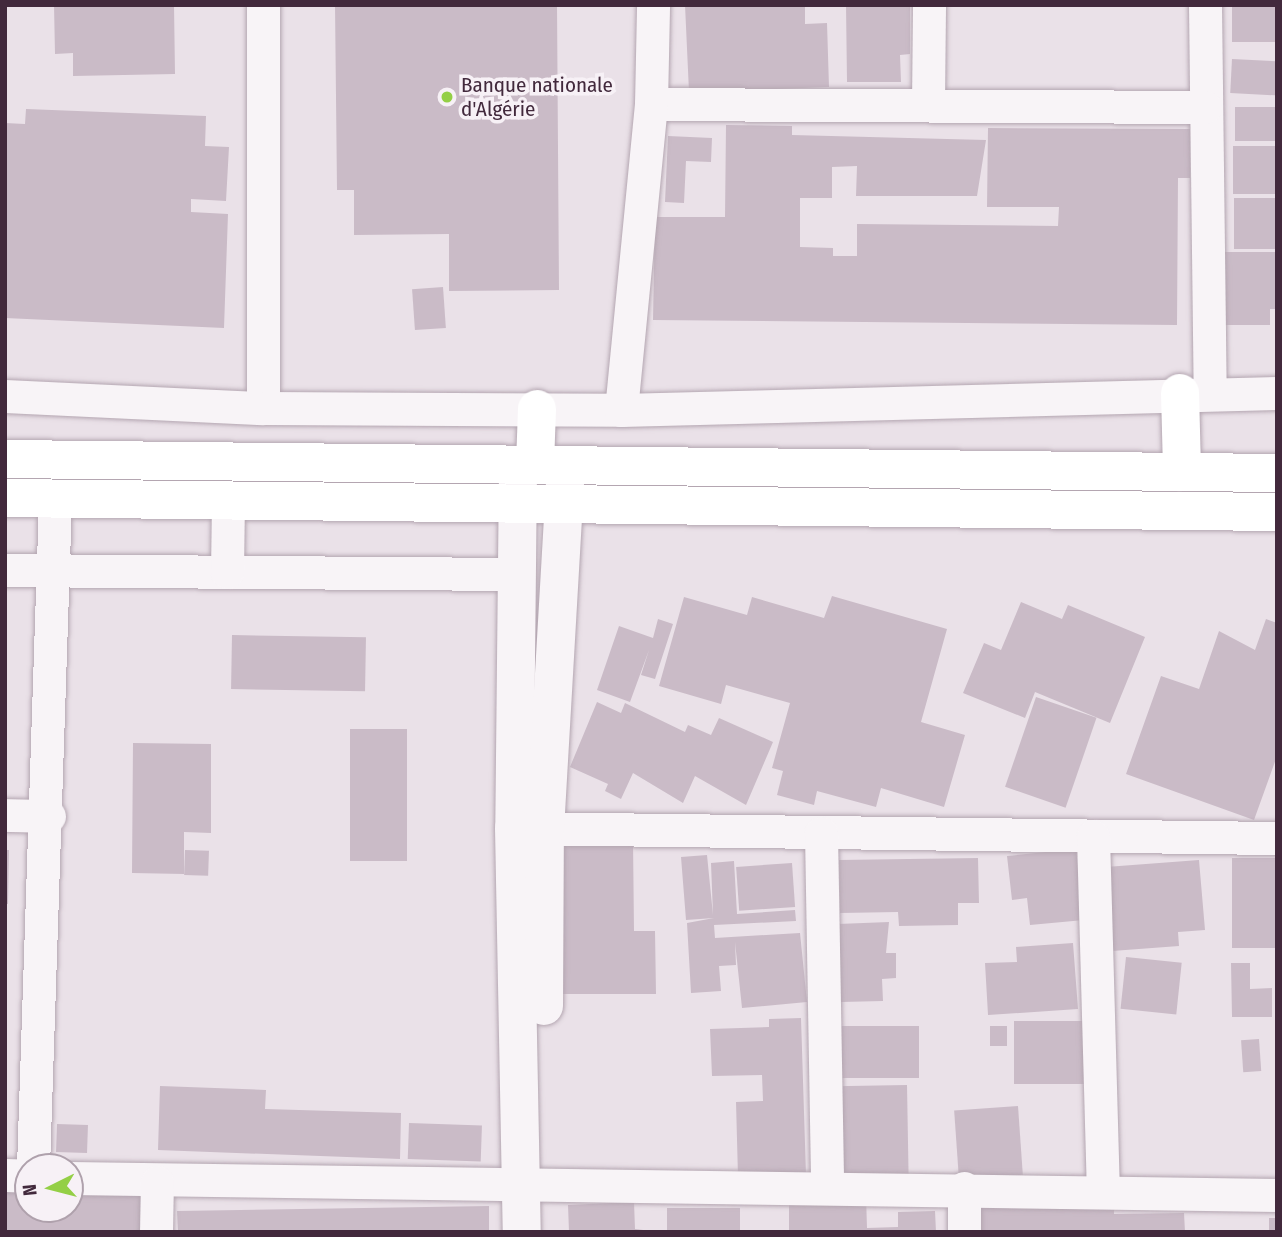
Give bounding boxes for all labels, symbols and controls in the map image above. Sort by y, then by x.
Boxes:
place label: Banque nationale d'Algérie [461,72,613,122]
marker: Banque nationale d'Algérie [439,89,455,105]
north arrow [14,1153,84,1223]
text: N [18,1183,42,1197]

